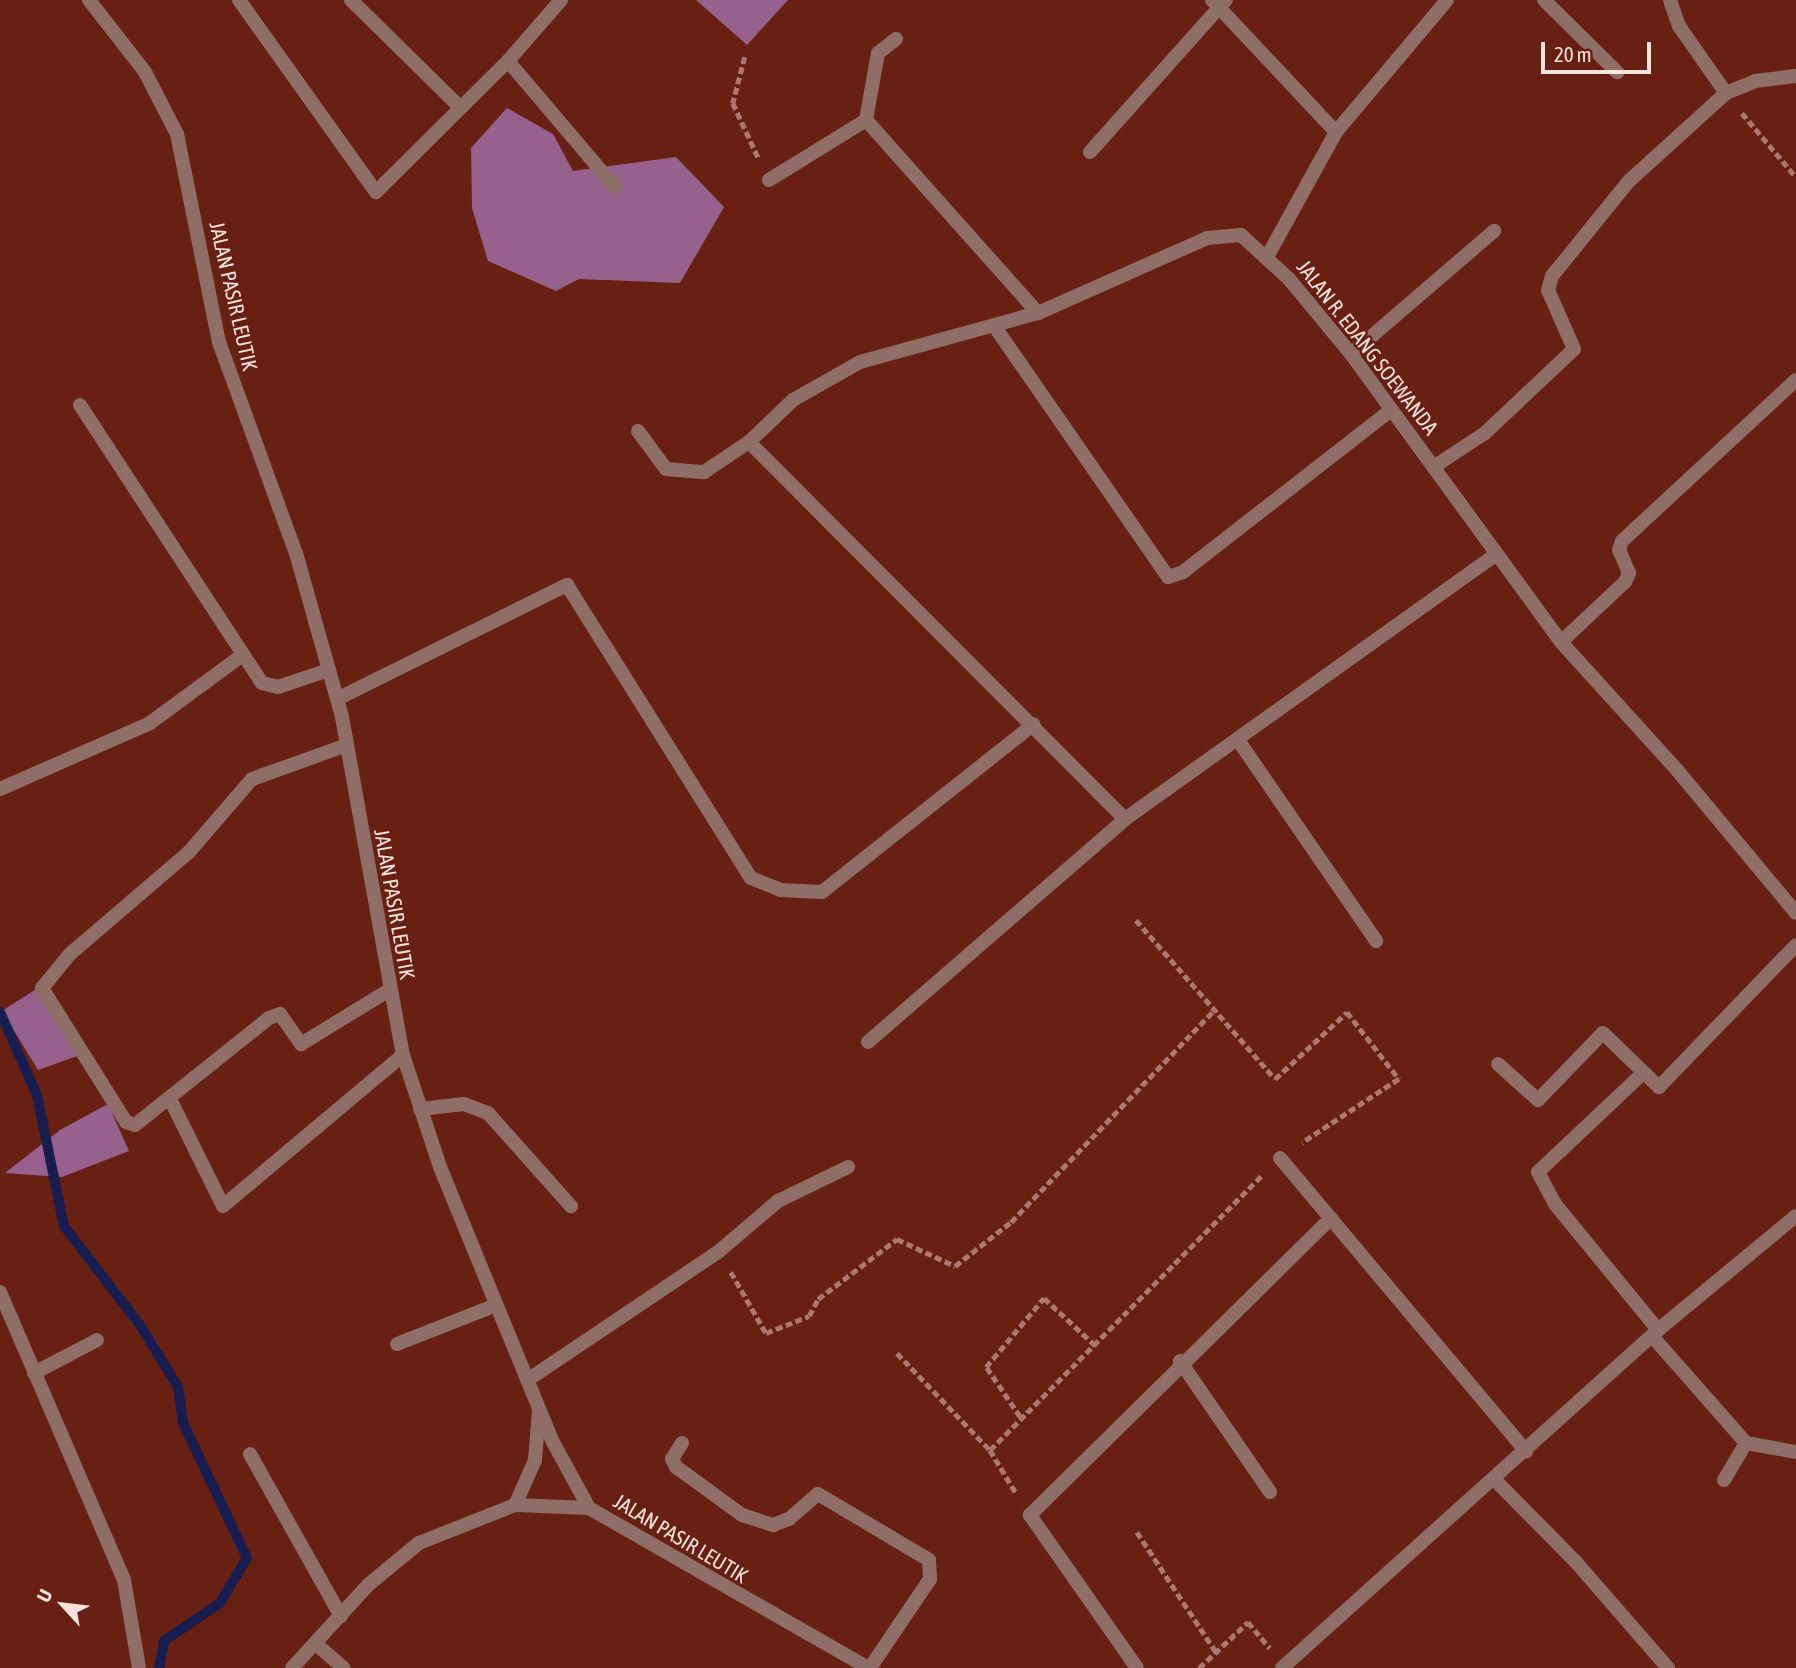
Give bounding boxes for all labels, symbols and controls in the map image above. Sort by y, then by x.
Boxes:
scale bar [1544,28,1654,72]
text: 20 m [1554,42,1592,66]
street label: JALAN PASIR LEUTIK [205,219,263,373]
street label: JALAN R. EDANG SOEWANDA [1292,255,1444,439]
street label: JALAN PASIR LEUTIK [369,827,421,981]
street label: JALAN PASIR LEUTIK [609,1488,753,1588]
north arrow [28,1570,98,1640]
text: U [32,1585,57,1605]

